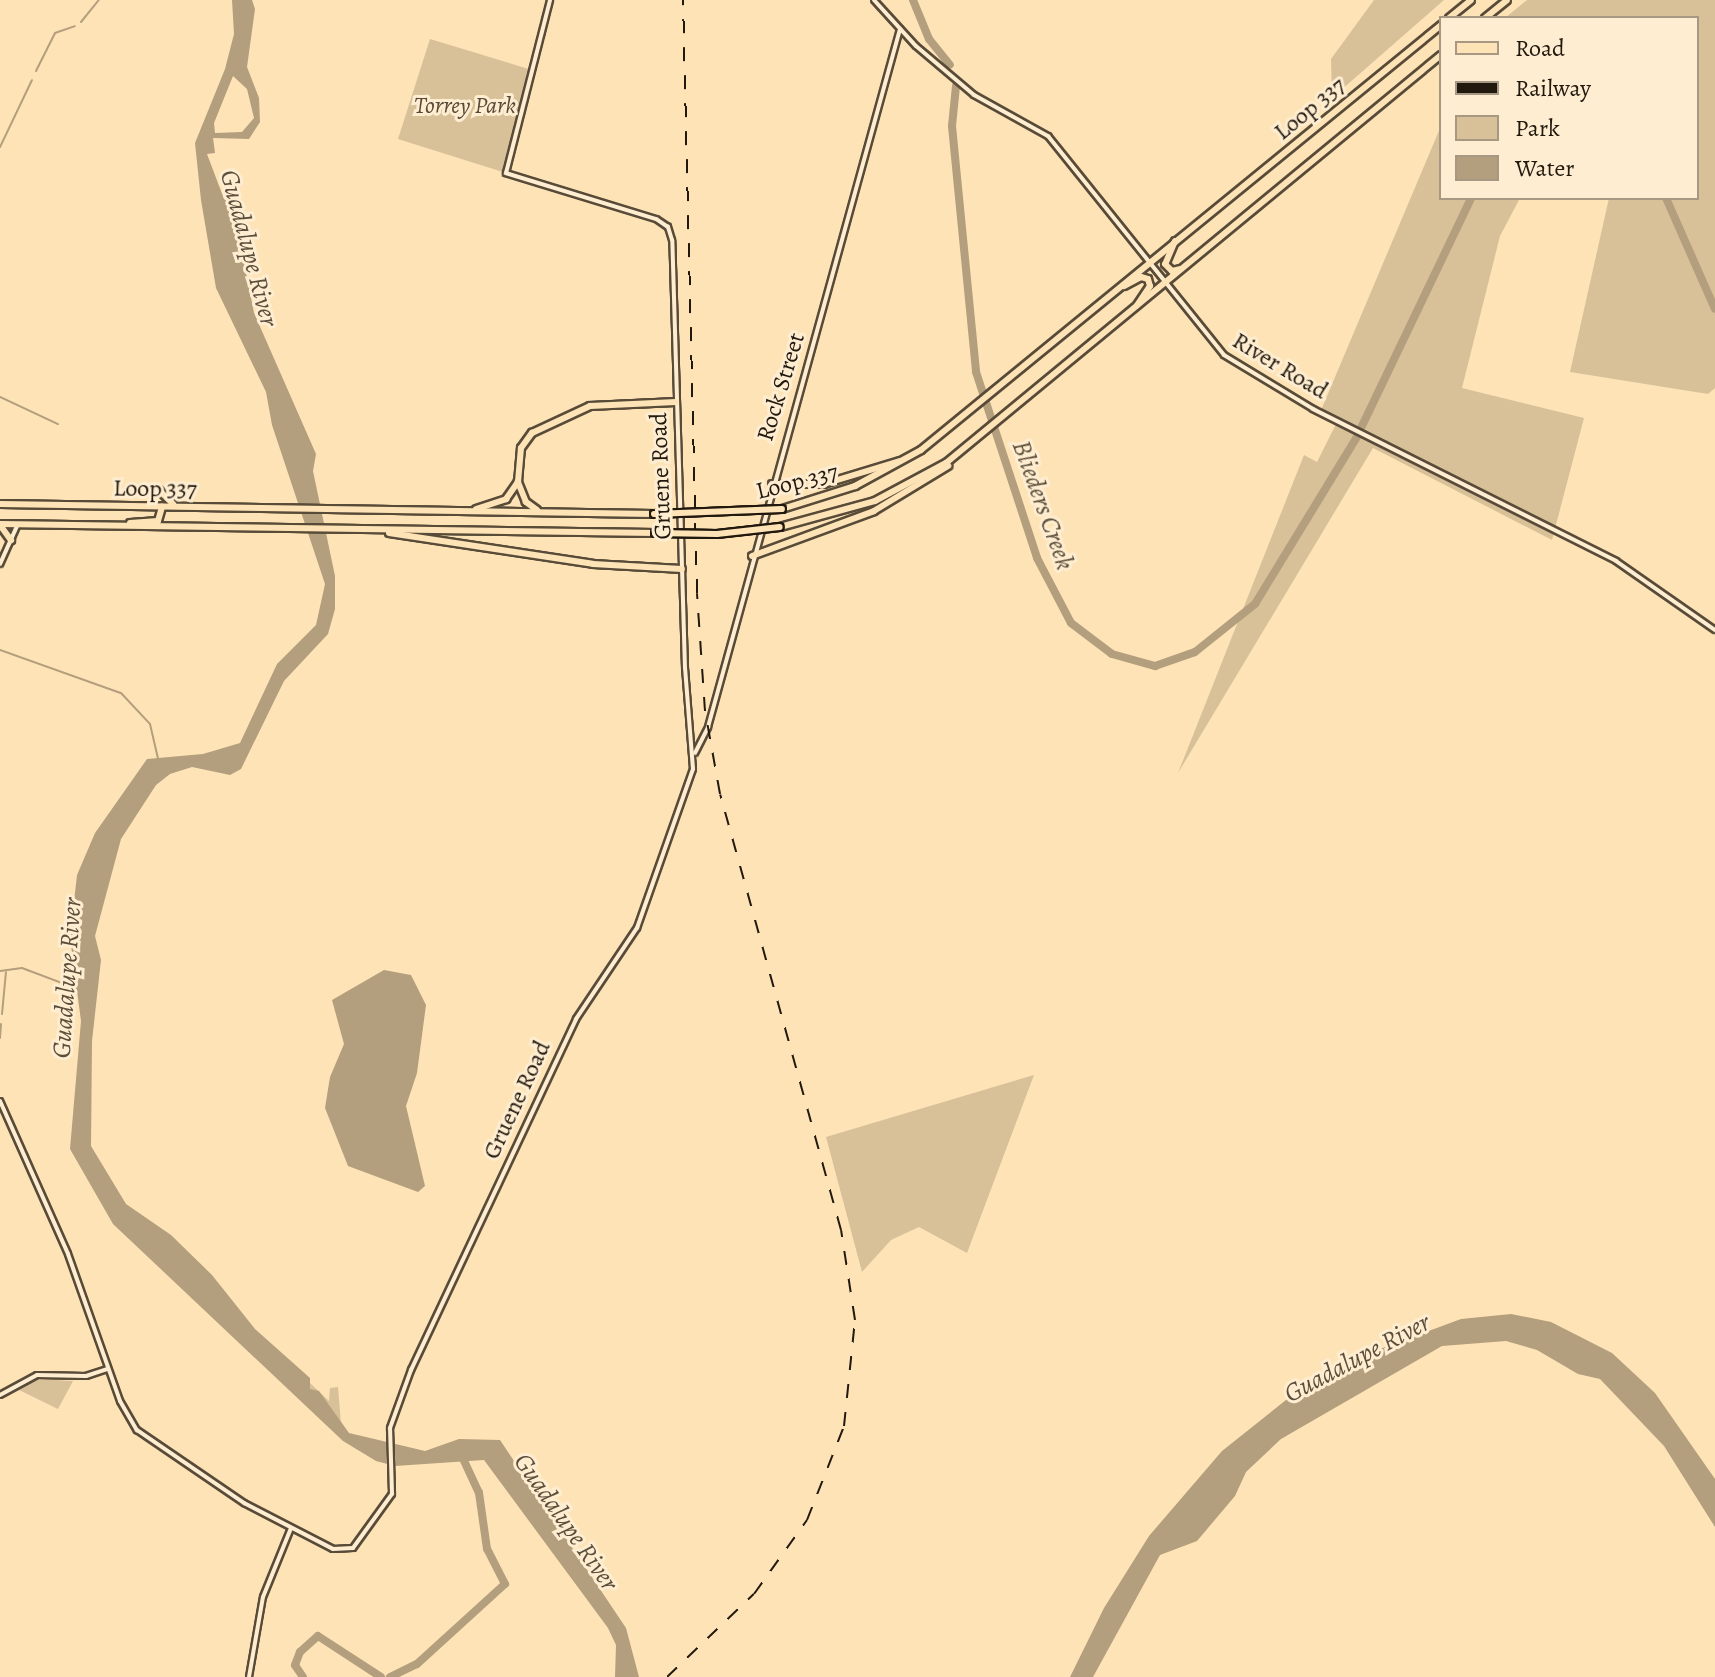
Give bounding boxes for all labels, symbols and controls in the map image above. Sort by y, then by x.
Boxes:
legend [1439,16,1699,200]
text: Road [1515,32,1565,64]
street label: Loop 337 [1268,72,1352,146]
text: Railway [1515,72,1591,104]
park label: Torrey Park [414,92,516,120]
text: Park [1515,112,1560,144]
text: Water [1515,152,1575,184]
water label: Guadalupe River [213,166,285,330]
street label: River Road [1227,326,1333,406]
street label: Rock Street [751,329,811,445]
street label: Gruene Road [644,412,678,540]
water label: Blieders Creek [1005,436,1081,574]
street label: Loop 337 [753,458,841,506]
street label: Loop 337 [113,474,197,504]
water label: Guadalupe River [46,897,88,1059]
street label: Gruene Road [477,1036,557,1164]
water label: Guadalupe River [1279,1307,1435,1409]
water label: Guadalupe River [507,1447,625,1597]

